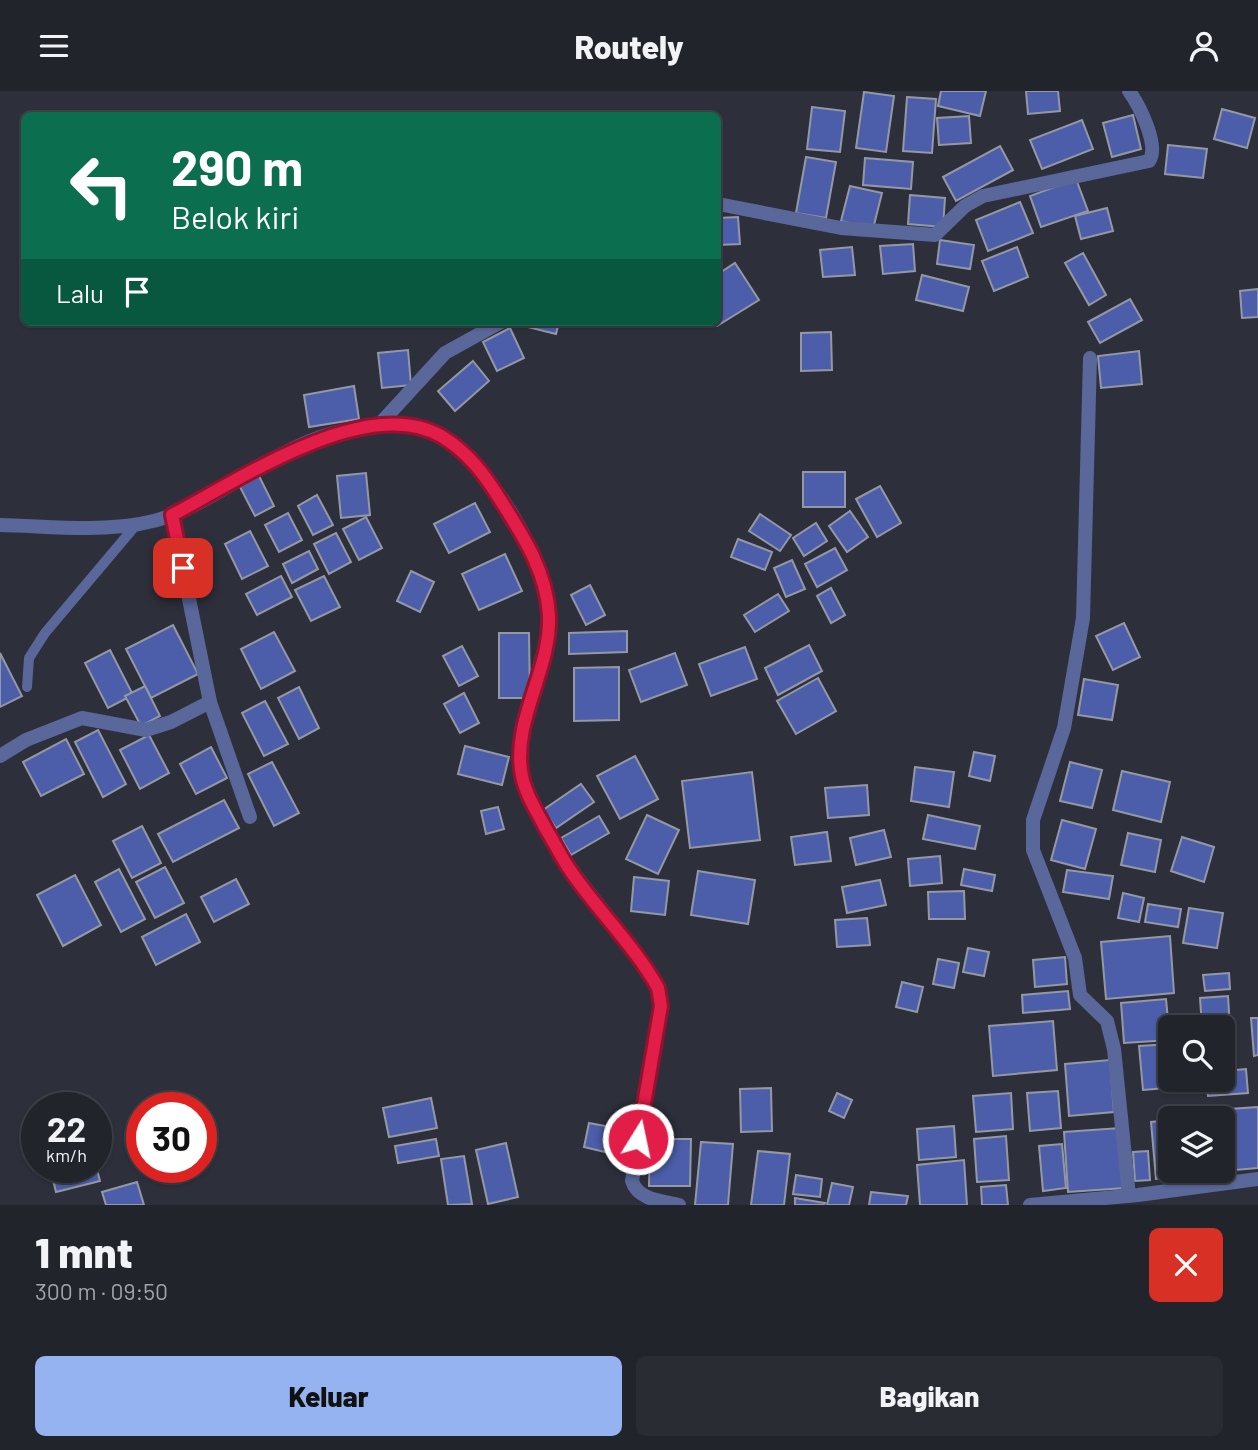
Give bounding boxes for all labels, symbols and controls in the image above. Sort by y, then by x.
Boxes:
icon: menu [35,27,73,65]
text: Routely [574,27,684,65]
icon: person [1185,27,1223,65]
text: 290 m [171,137,303,196]
icon: left [56,140,147,231]
text: Belok kiri [171,197,299,235]
icon: arrive [118,273,156,311]
text: Lalu [56,277,104,308]
pin [153,538,213,598]
icon: arrive [164,549,202,587]
map controls [1158,1015,1235,1183]
button: search [1158,1015,1235,1092]
speed limit sign: 30 [126,1092,217,1183]
position arrow [601,1102,675,1176]
button: layers [1158,1106,1235,1183]
text: 22 [47,1107,86,1149]
text: km/h [46,1144,87,1166]
text: 1 mnt [35,1226,133,1276]
button: close [1149,1228,1223,1302]
text: 300 m · 09:50 [35,1277,168,1305]
button: Keluar [35,1356,622,1436]
button: Bagikan [636,1356,1223,1436]

